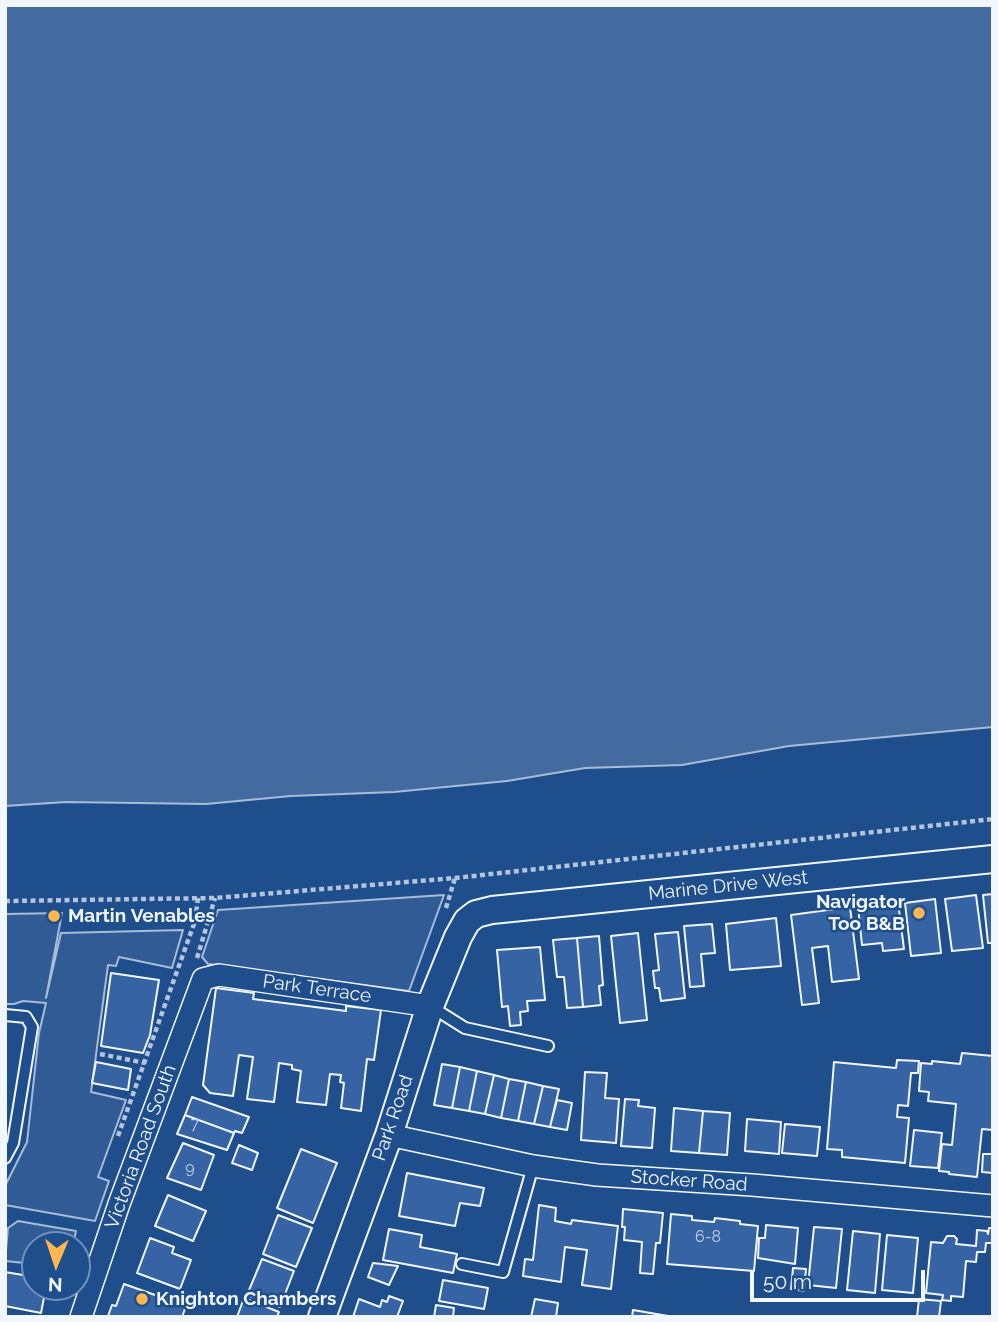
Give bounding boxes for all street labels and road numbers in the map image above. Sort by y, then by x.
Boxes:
street label: Marine Drive West [647,866,809,906]
street label: Park Terrace [261,970,373,1008]
street label: Victoria Road South [101,1062,181,1232]
street label: Park Road [368,1072,418,1164]
street label: Stocker Road [630,1166,748,1196]

